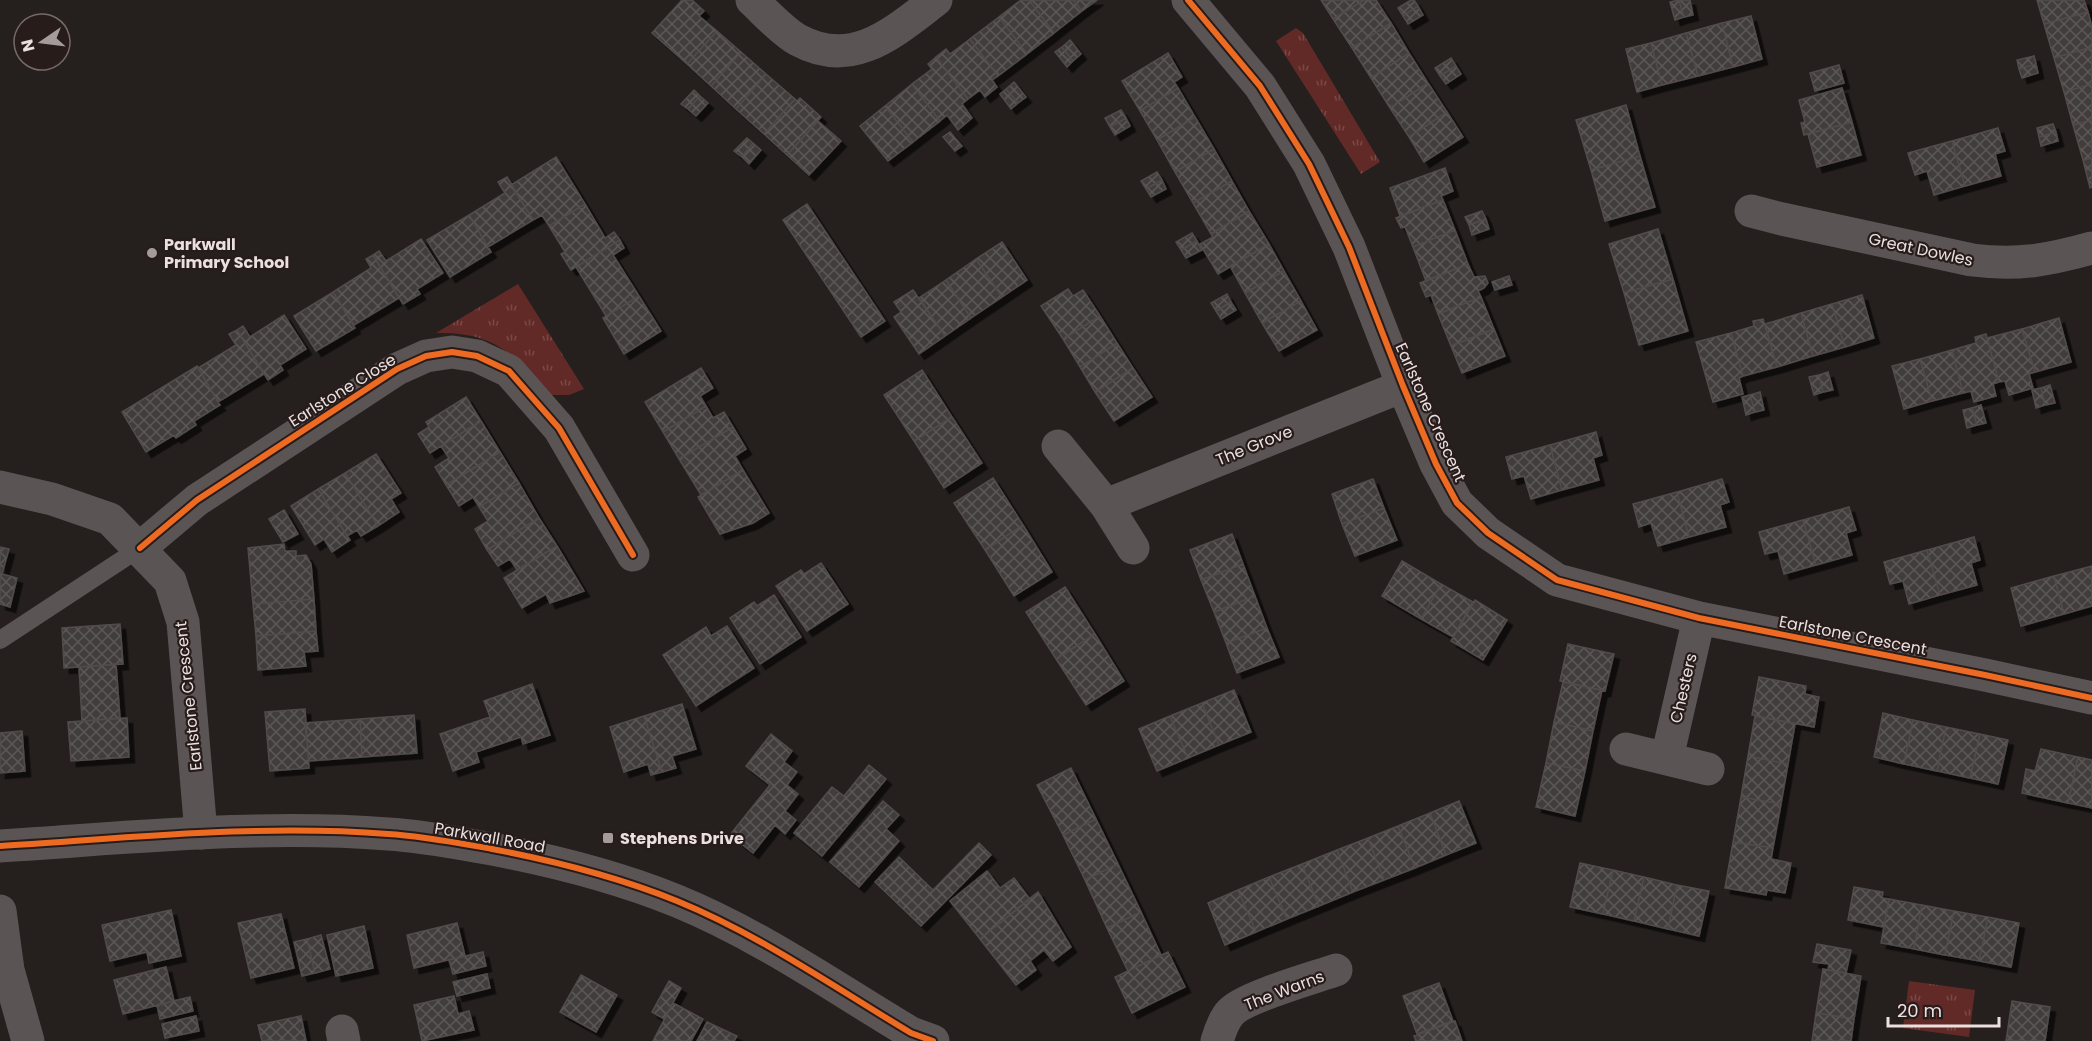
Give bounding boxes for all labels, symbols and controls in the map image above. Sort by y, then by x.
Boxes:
north arrow [12,12,72,72]
text: N [15,37,41,54]
street label: Great Dowles [1867,227,1975,272]
place label: Parkwall Primary School [164,233,289,274]
marker: Parkwall Primary School [145,246,159,260]
street label: Earlstone Crescent [1390,339,1472,486]
street label: Earlstone Close [284,348,400,433]
street label: The Grove [1212,420,1296,471]
street label: Earlstone Crescent [1777,610,1929,661]
street label: Earlstone Crescent [169,620,208,772]
street label: Chesters [1664,651,1703,725]
street label: Parkwall Road [433,816,547,859]
place label: Stephens Drive [620,827,744,850]
marker: Stephens Drive [601,831,615,845]
street label: The Warns [1241,965,1328,1016]
scale bar [1888,990,1999,1028]
text: 20 m [1897,998,1942,1023]

